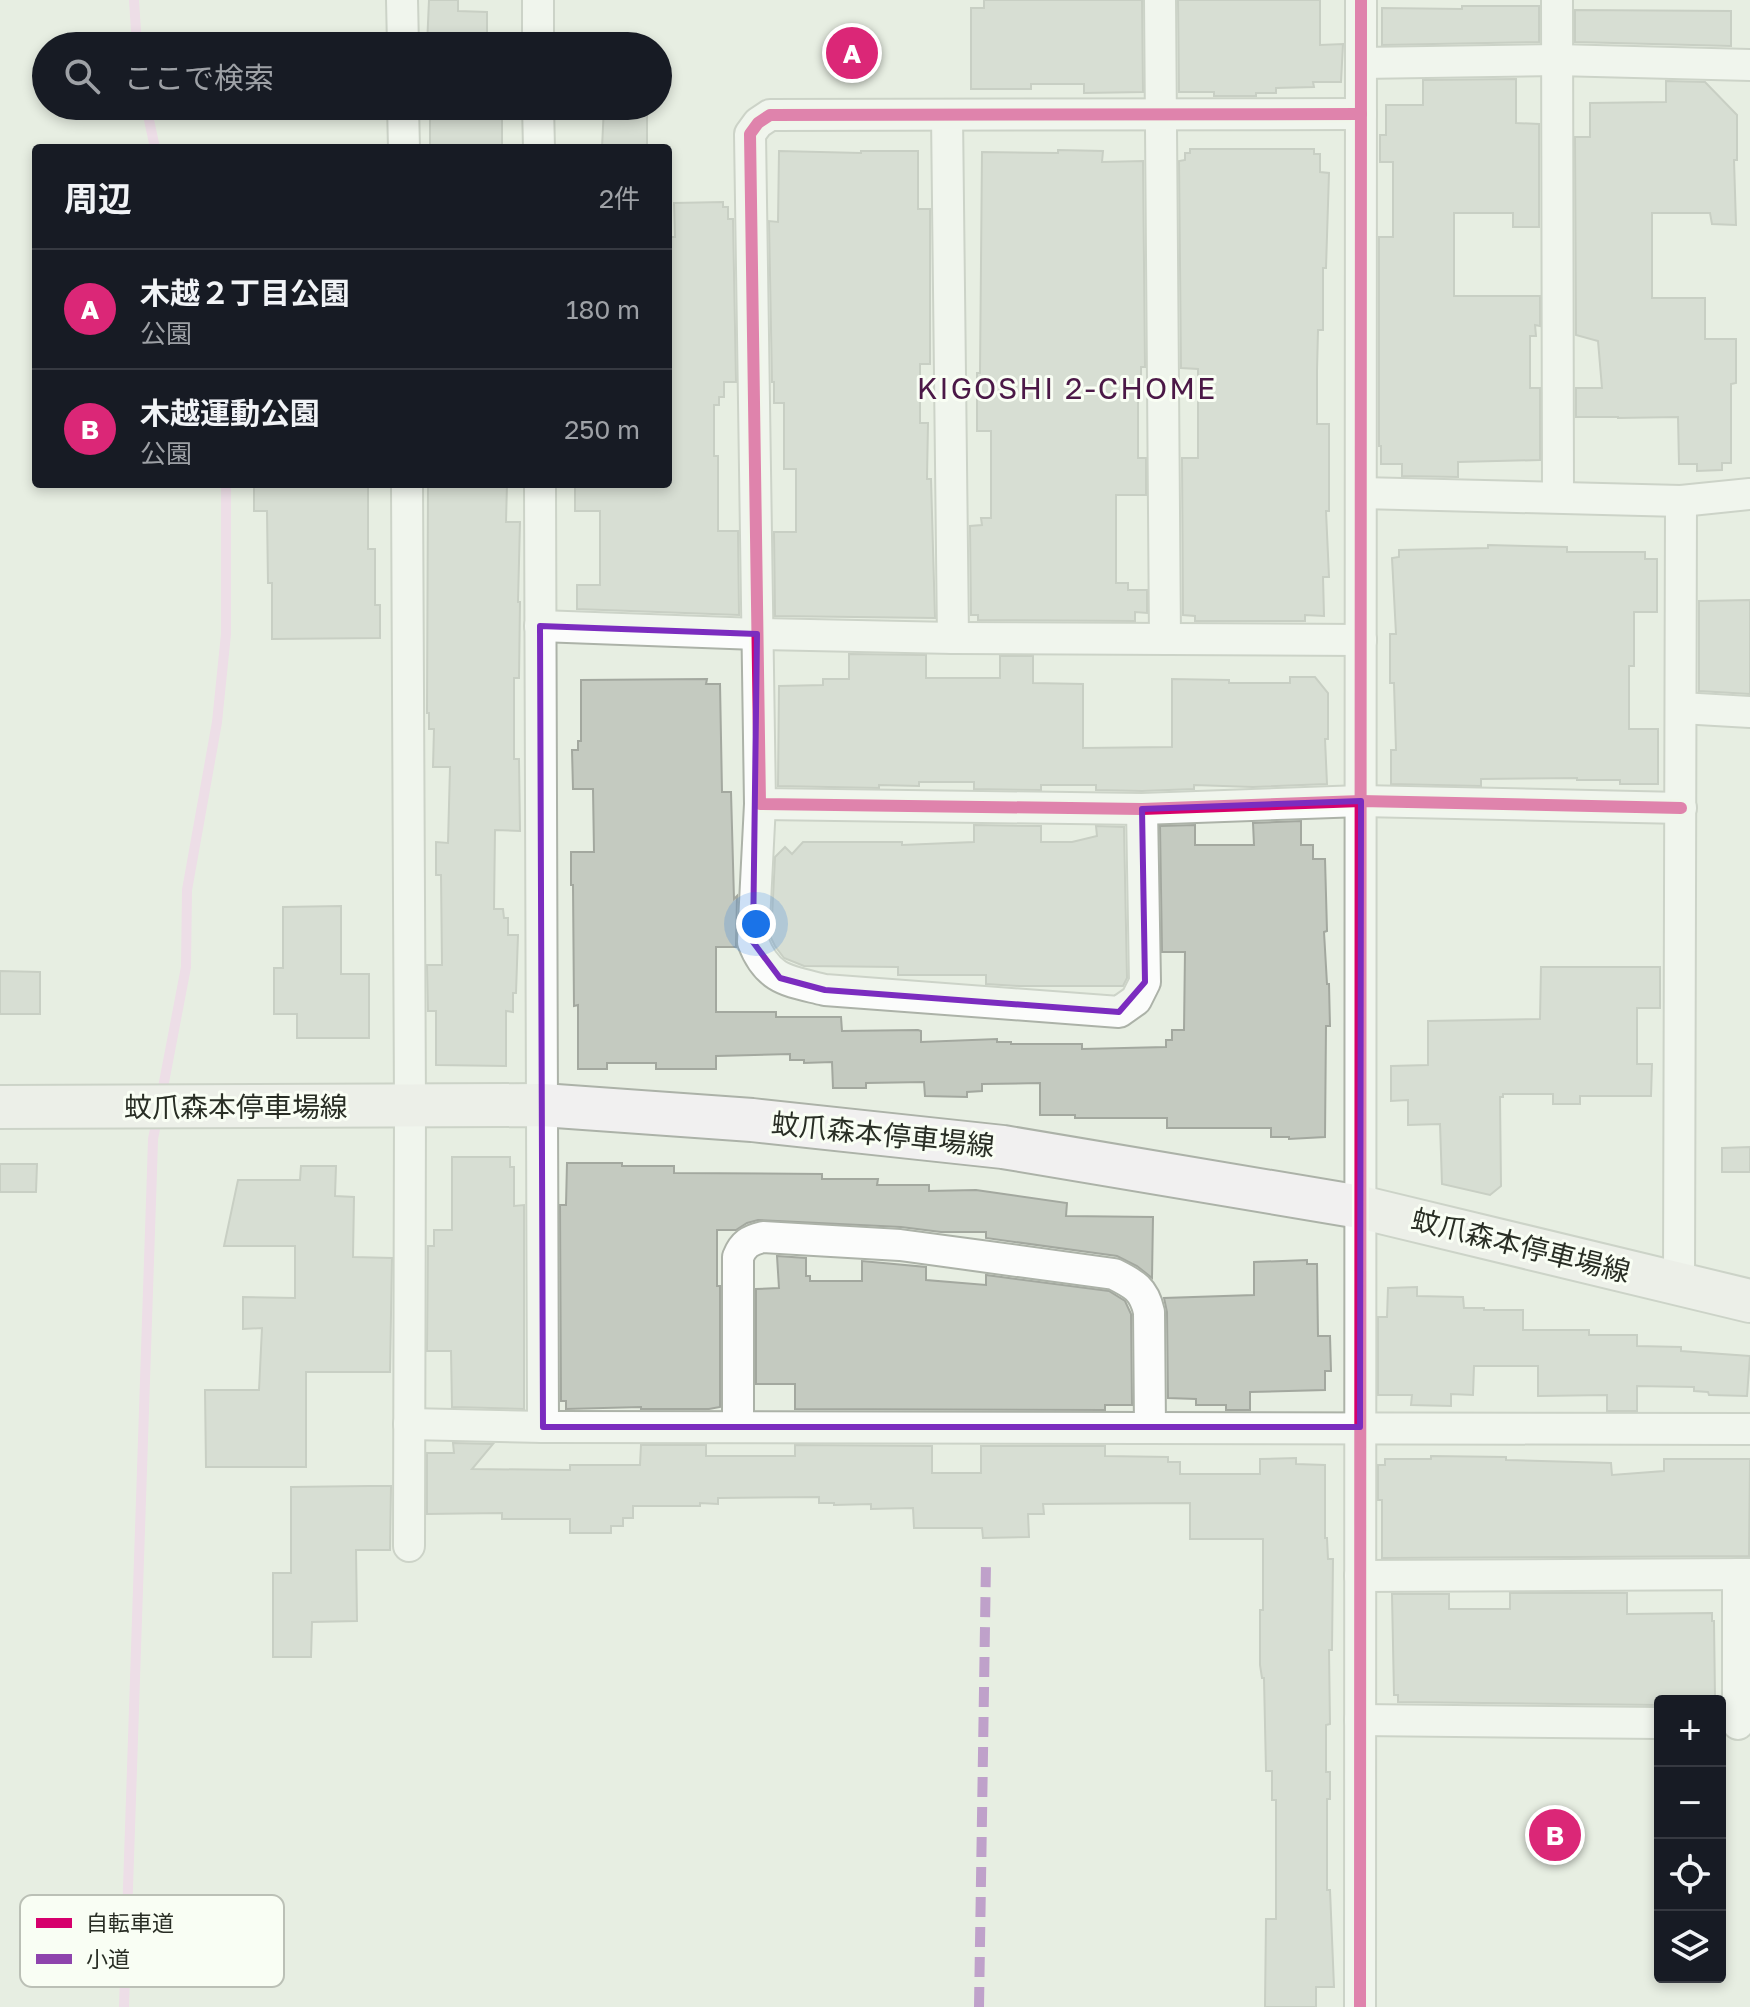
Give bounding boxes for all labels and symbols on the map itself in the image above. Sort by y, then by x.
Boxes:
pin: A [826,23,878,83]
district label: KIGOSHI 2-CHOME [917,370,1217,406]
your location [736,904,776,944]
street label: 蚊爪森本停車場線 [124,1090,348,1123]
street label: 蚊爪森本停車場線 [770,1106,996,1162]
street label: 蚊爪森本停車場線 [1408,1202,1634,1288]
pin: B [1529,1805,1581,1865]
legend [20,1895,284,1987]
text: 自転車道 [86,1909,174,1936]
text: 小道 [86,1945,130,1972]

